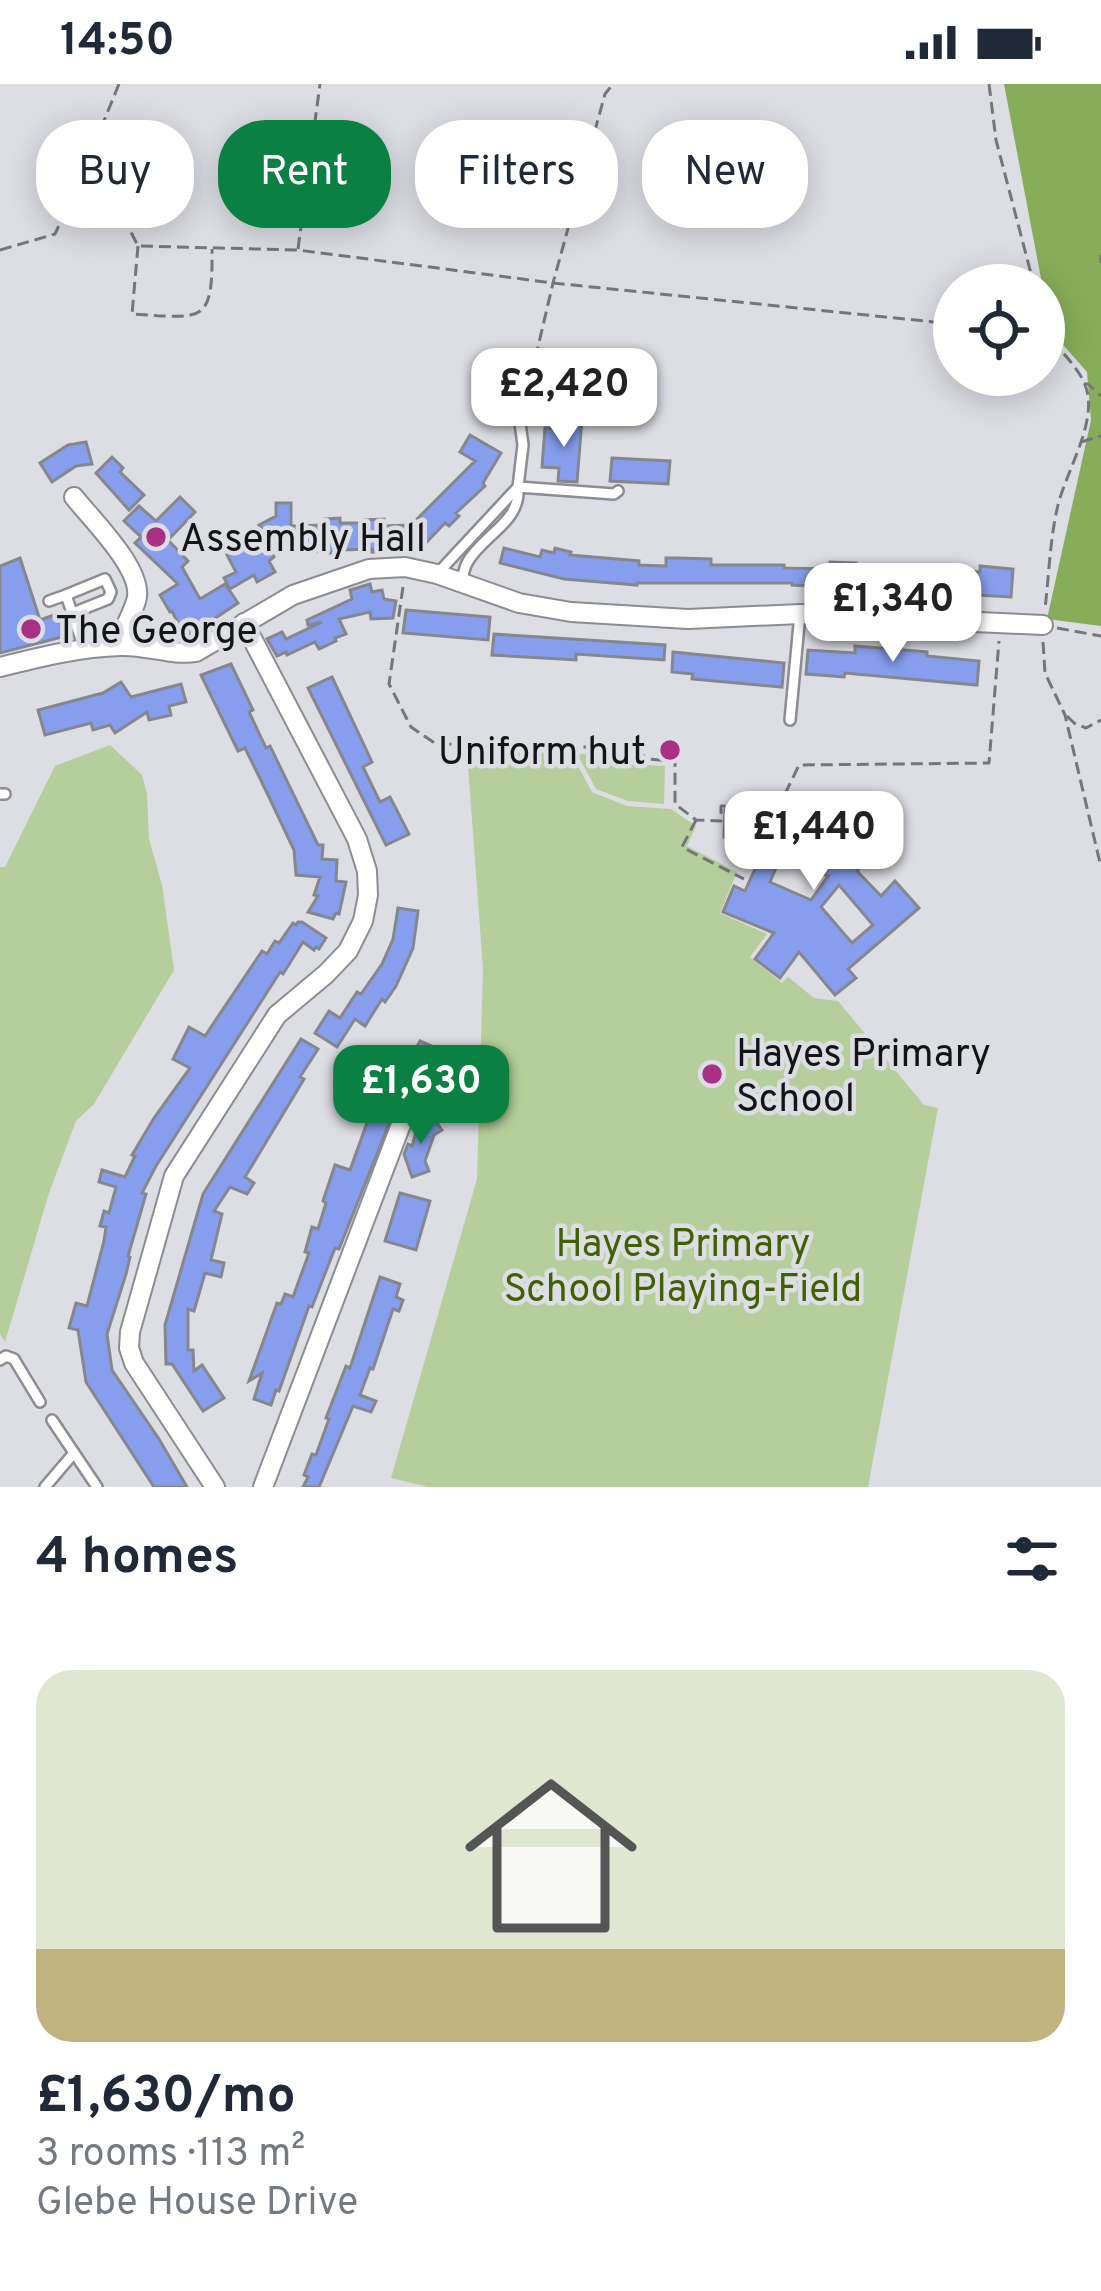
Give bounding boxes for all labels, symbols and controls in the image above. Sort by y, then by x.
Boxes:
text: 14:50 [60,14,175,71]
chip: Buy [36,120,194,228]
chip: Rent [218,120,391,228]
chip: Filters [415,120,618,228]
chip: New [642,120,808,228]
map controls [933,264,1065,396]
button: locate [933,264,1065,396]
pin: £2,420 [466,348,662,450]
text: £2,420 [498,362,630,411]
place label: Assembly Hall [180,517,426,566]
marker: Assembly Hall [143,524,169,550]
pin: £1,340 [795,563,991,665]
text: £1,340 [831,577,955,626]
place label: The George [55,609,257,658]
marker: The George [18,616,44,642]
place label: Uniform hut [438,730,646,779]
marker: Uniform hut [657,737,683,763]
pin: £1,440 [716,791,912,893]
text: £1,440 [752,805,877,854]
place label: Hayes Primary School [736,1032,991,1126]
pin: £1,630 [323,1045,519,1147]
text: £1,630 [360,1059,482,1108]
marker: Hayes Primary School [699,1061,725,1087]
park label: Hayes Primary School Playing-Field [504,1222,862,1316]
icon: filters [999,1526,1065,1592]
text: 4 homes [36,1527,238,1592]
icon: home [443,1748,659,1964]
text: £1,630/mo [36,2066,296,2131]
text: 3 rooms · 113 m² [36,2131,305,2180]
text: Glebe House Drive [36,2180,358,2229]

